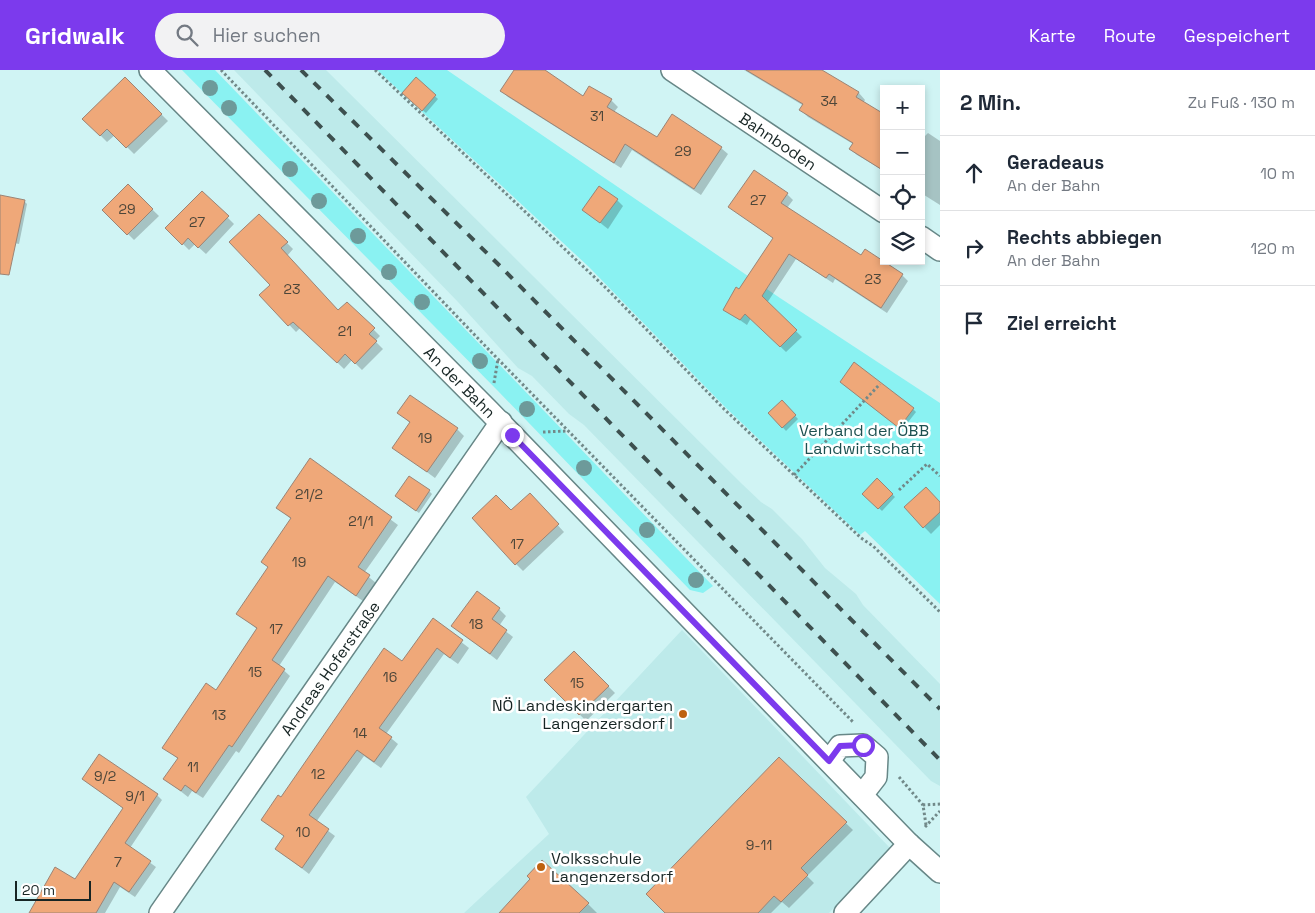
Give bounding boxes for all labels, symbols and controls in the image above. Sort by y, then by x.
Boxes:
search box [155,13,505,58]
text: Gridwalk [25,20,125,51]
icon: search [173,21,201,49]
text: Hier suchen [213,23,321,48]
text: Karte [1029,24,1076,47]
text: Route [1104,24,1156,47]
text: Gespeichert [1184,24,1290,47]
map controls [880,85,925,265]
button: + [880,85,925,130]
text: 2 Min. [960,89,1021,116]
house number: 34 [820,92,838,110]
text: Zu Fuß · 130 m [1188,92,1295,113]
house number: 31 [590,107,604,125]
street label: Bahnboden [735,108,821,175]
button: − [880,130,925,175]
house number: 29 [675,142,691,160]
text: Geradeaus [1007,150,1104,175]
icon: ahead [960,159,988,187]
text: 10 m [1260,163,1295,184]
button: locate [880,175,925,220]
text: An der Bahn [1007,175,1100,196]
house number: 27 [750,191,766,209]
house number: 29 [119,200,135,218]
house number: 27 [189,213,205,231]
button: layers [880,220,925,265]
text: Rechts abbiegen [1007,225,1162,250]
icon: right [960,234,988,262]
text: 120 m [1251,238,1295,259]
text: An der Bahn [1007,250,1100,271]
house number: 23 [865,270,881,288]
house number: 23 [284,280,300,298]
icon: arrive [960,309,988,337]
text: Ziel erreicht [1007,311,1117,336]
house number: 21 [338,322,352,340]
street label: An der Bahn [419,342,500,423]
park label: Verband der ÖBB Landwirtschaft [799,420,929,459]
route end [501,424,524,447]
house number: 19 [418,429,432,447]
house number: 21/2 [295,485,323,503]
house number: 21/1 [348,512,374,530]
house number: 17 [510,535,524,553]
house number: 19 [292,553,306,571]
street label: Andreas Hoferstraße [276,597,385,740]
house number: 18 [469,615,484,633]
house number: 17 [269,620,283,638]
house number: 15 [248,663,262,681]
house number: 16 [383,668,397,686]
house number: 15 [570,674,584,692]
place label: NÖ Landeskindergarten Langenzersdorf I [492,695,673,734]
house number: 13 [212,706,226,724]
marker: NÖ Landeskindergarten Langenzersdorf I [677,708,689,720]
house number: 14 [353,724,368,742]
route start [852,734,875,757]
house number: 11 [187,758,199,776]
house number: 12 [311,765,325,783]
house number: 9/2 [94,767,116,785]
house number: 9/1 [125,787,145,805]
house number: 10 [296,823,310,841]
house number: 9-11 [746,836,772,854]
place label: Volksschule Langenzersdorf [551,848,673,887]
house number: 7 [114,853,122,871]
marker: Volksschule Langenzersdorf [535,861,547,873]
scale bar [15,878,91,901]
text: 20 m [22,881,55,899]

